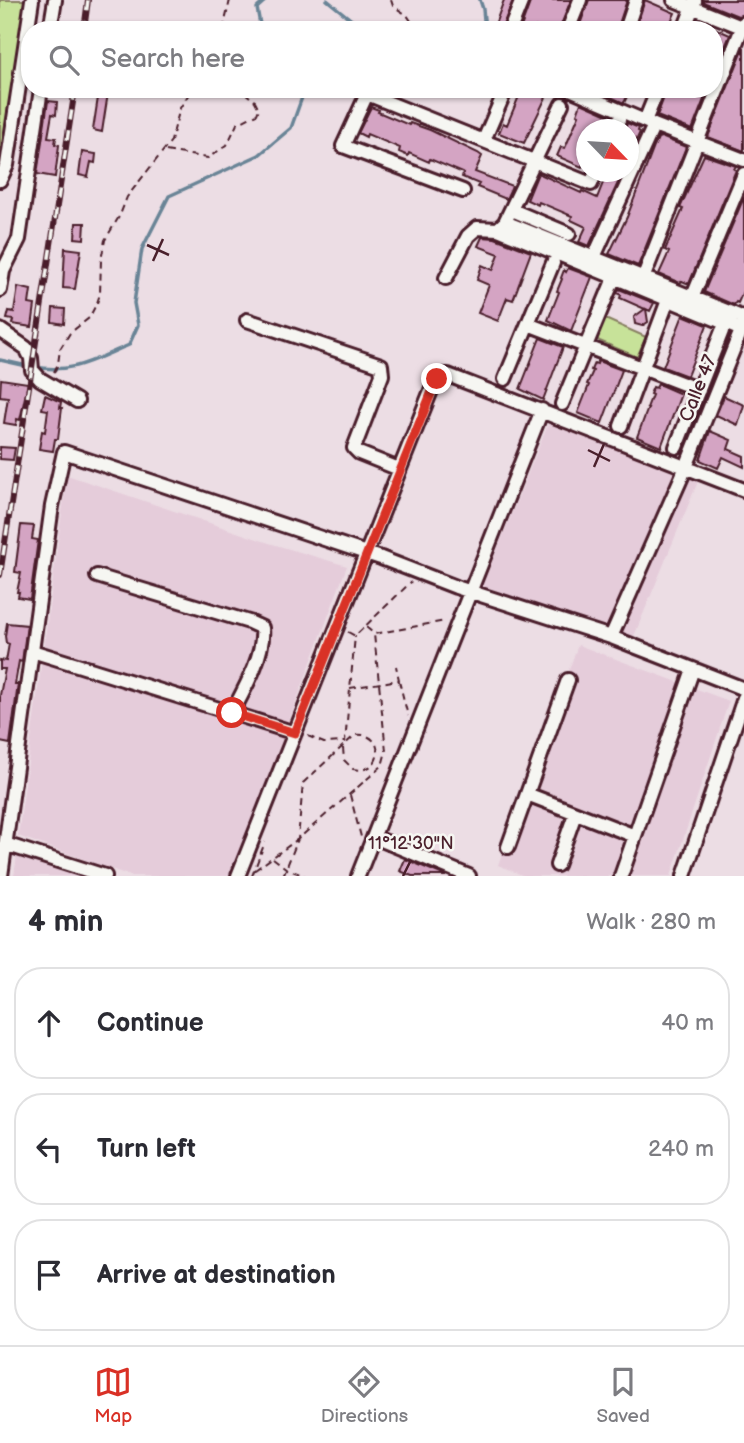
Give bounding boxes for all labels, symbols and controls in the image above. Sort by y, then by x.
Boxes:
search box [21,21,723,98]
icon: search [45,41,83,79]
text: Search here [101,44,245,75]
north arrow [576,119,639,182]
street label: Calle 47 [675,351,722,425]
route end [421,363,452,394]
route start [216,697,247,728]
text: 11°12'30"N [368,833,454,854]
text: 4 min [28,904,103,940]
text: Walk · 280 m [586,908,716,936]
icon: ahead [30,1004,68,1042]
text: Continue [97,1008,204,1039]
text: 40 m [661,1009,714,1037]
icon: left [30,1130,68,1168]
text: Turn left [97,1134,196,1165]
text: 240 m [648,1135,714,1163]
icon: arrive [30,1256,68,1294]
text: Arrive at destination [97,1260,336,1291]
tab: Map [94,1363,132,1428]
tab: Directions [321,1363,408,1428]
tab: Saved [596,1363,650,1428]

